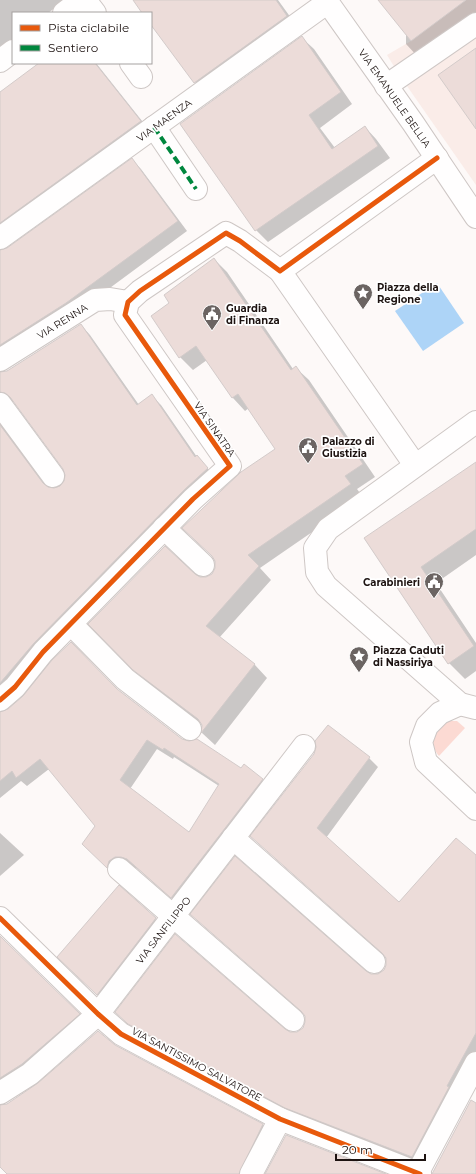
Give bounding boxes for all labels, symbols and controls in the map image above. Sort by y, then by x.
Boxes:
legend [12,12,152,64]
text: Pista ciclabile [48,20,129,35]
text: Sentiero [48,40,98,55]
street label: VIA EMANUELE BELLIA [356,47,434,151]
street label: VIA MAENZA [134,96,195,145]
place label: Piazza della Regione [377,281,439,306]
place icon: Piazza della Regione [352,282,374,310]
street label: VIA RENNA [35,300,91,342]
place label: Guardia di Finanza [226,302,280,327]
public building icon: Guardia di Finanza [201,303,223,331]
street label: VIA SINATRA [191,399,239,460]
place label: Palazzo di Giustizia [322,435,375,460]
public building icon: Palazzo di Giustizia [297,436,319,464]
public building icon: Carabinieri [423,571,445,599]
place label: Carabinieri [363,576,420,589]
place label: Piazza Caduti di Nassiriya [373,644,444,669]
place icon: Piazza Caduti di Nassiriya [348,645,370,673]
street label: VIA SANFILIPPO [133,894,194,967]
street label: VIA SANTISSIMO SALVATORE [129,1024,264,1105]
scale bar [336,1136,425,1162]
text: 20 m [342,1142,373,1157]

